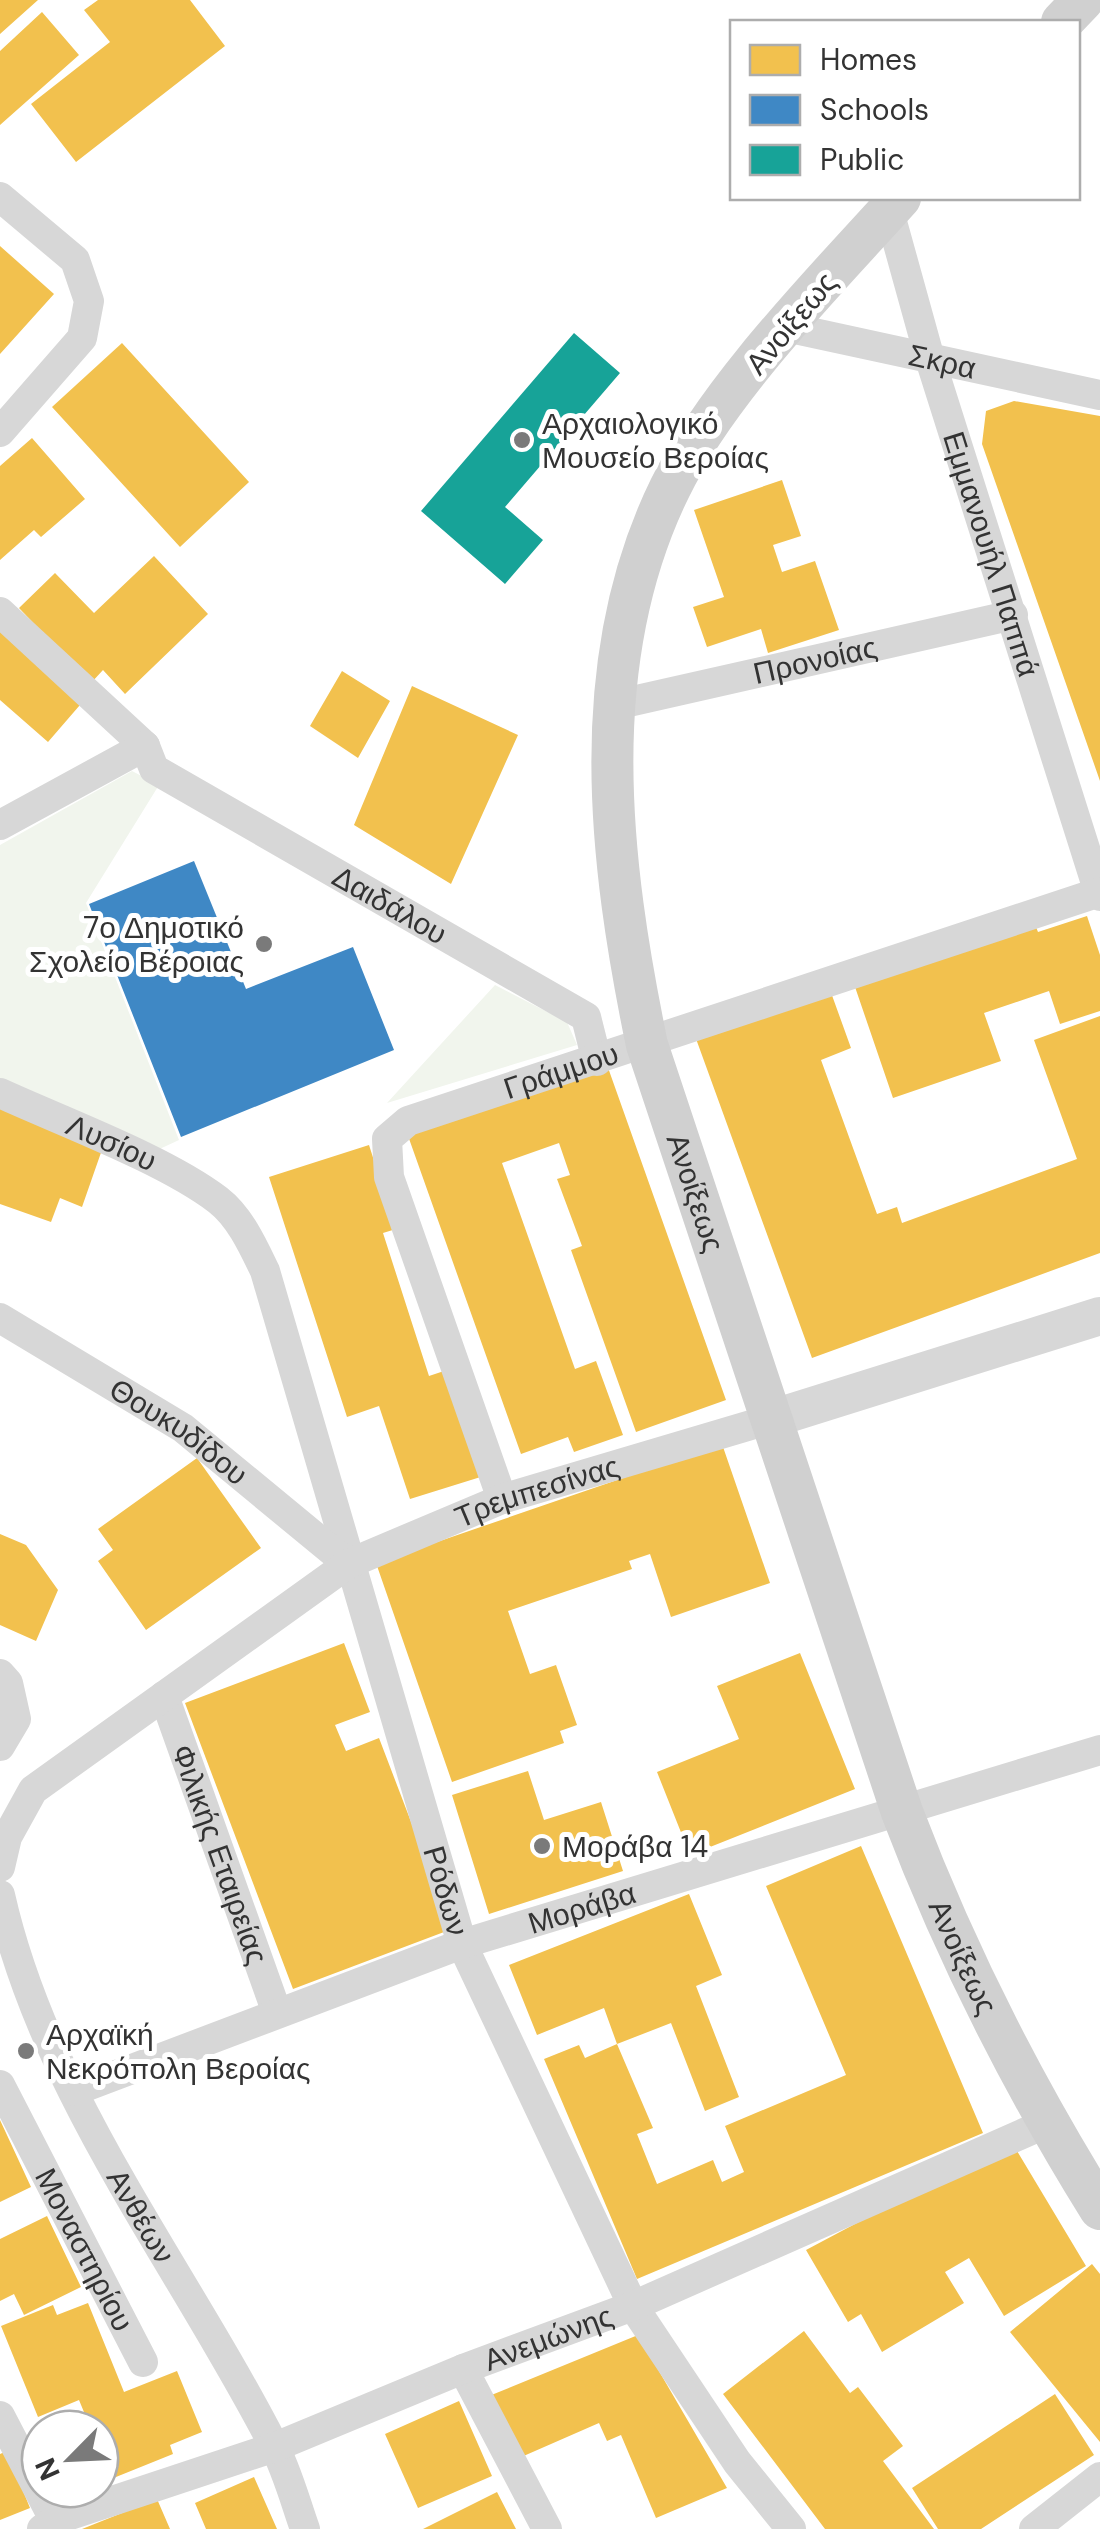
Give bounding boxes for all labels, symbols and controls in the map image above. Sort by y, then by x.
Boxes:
legend [730,20,1080,200]
text: Homes [820,40,917,79]
text: Schools [820,90,929,129]
text: Public [820,140,904,179]
street label: Ανοίξεως [737,264,845,382]
street label: Σκρα [905,335,980,387]
place label: Αρχαιολογικό Μουσείο Βεροίας [542,404,769,477]
street label: Εμμανουήλ Παππά [935,427,1049,681]
marker: Αρχαιολογικό Μουσείο Βεροίας [511,429,533,451]
street label: Προνοίας [749,627,881,693]
street label: Δαιδάλου [326,856,454,953]
place label: 7ο Δημοτικό Σχολείο Βέροιας [29,908,244,981]
marker: 7ο Δημοτικό Σχολείο Βέροιας [253,933,275,955]
street label: Γράμμου [498,1033,623,1108]
street label: Λυσίου [61,1105,163,1180]
street label: Ανοίξεως [658,1128,734,1257]
street label: Θουκυδίδου [103,1369,256,1493]
street label: Τρεμπεσίνας [449,1446,624,1536]
street label: Φιλικής Εταιρείας [163,1739,278,1970]
place label: Μοράβα 14 [562,1827,708,1866]
marker: Μοράβα 14 [531,1835,553,1857]
street label: Ρόδων [415,1841,478,1940]
street label: Μοράβα [523,1873,640,1942]
street label: Ανοίξεως [920,1893,1007,2021]
place label: Αρχαϊκή Νεκρόπολη Βεροίας [46,2015,311,2088]
marker: Αρχαϊκή Νεκρόπολη Βεροίας [15,2040,37,2062]
street label: Μοναστηρίου [27,2161,143,2337]
street label: Ανθέων [98,2162,184,2270]
street label: Ανεμώνης [478,2296,618,2379]
north arrow [20,2409,120,2509]
text: N [27,2452,69,2486]

